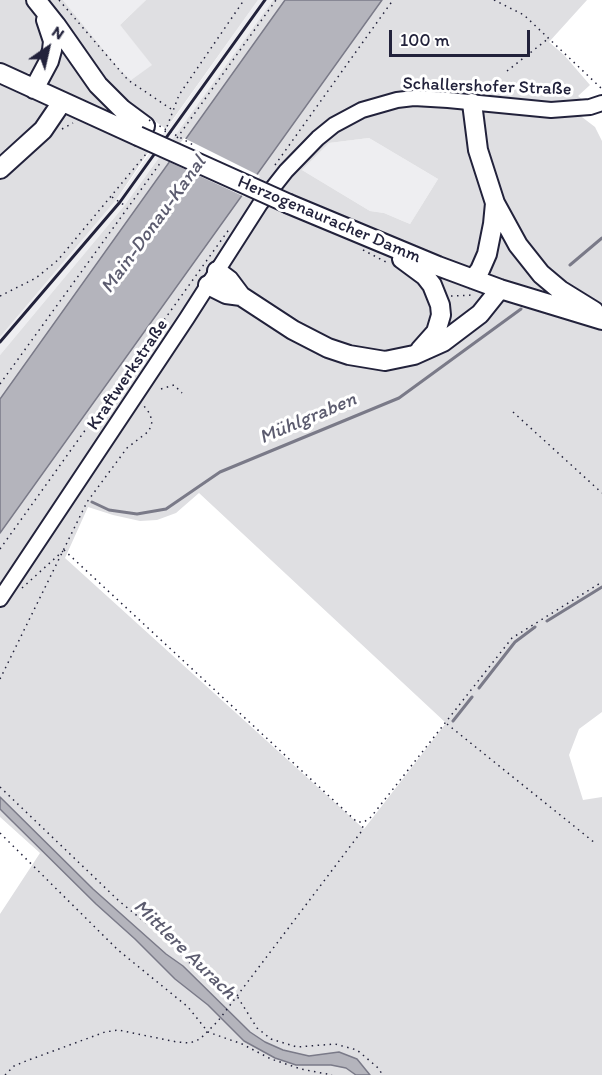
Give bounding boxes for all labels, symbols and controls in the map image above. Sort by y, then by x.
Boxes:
north arrow [18,18,78,78]
scale bar [392,18,533,56]
text: N [49,22,68,44]
text: 100 m [400,29,450,51]
street label: Schallershofer Straße [402,73,572,101]
water label: Main-Donau-Kanal [96,152,212,298]
street label: Herzogenauracher Damm [234,171,424,269]
street label: Kraftwerkstraße [83,315,173,435]
water label: Mühlgraben [256,388,360,450]
water label: Mittlere Aurach [128,895,240,1005]

